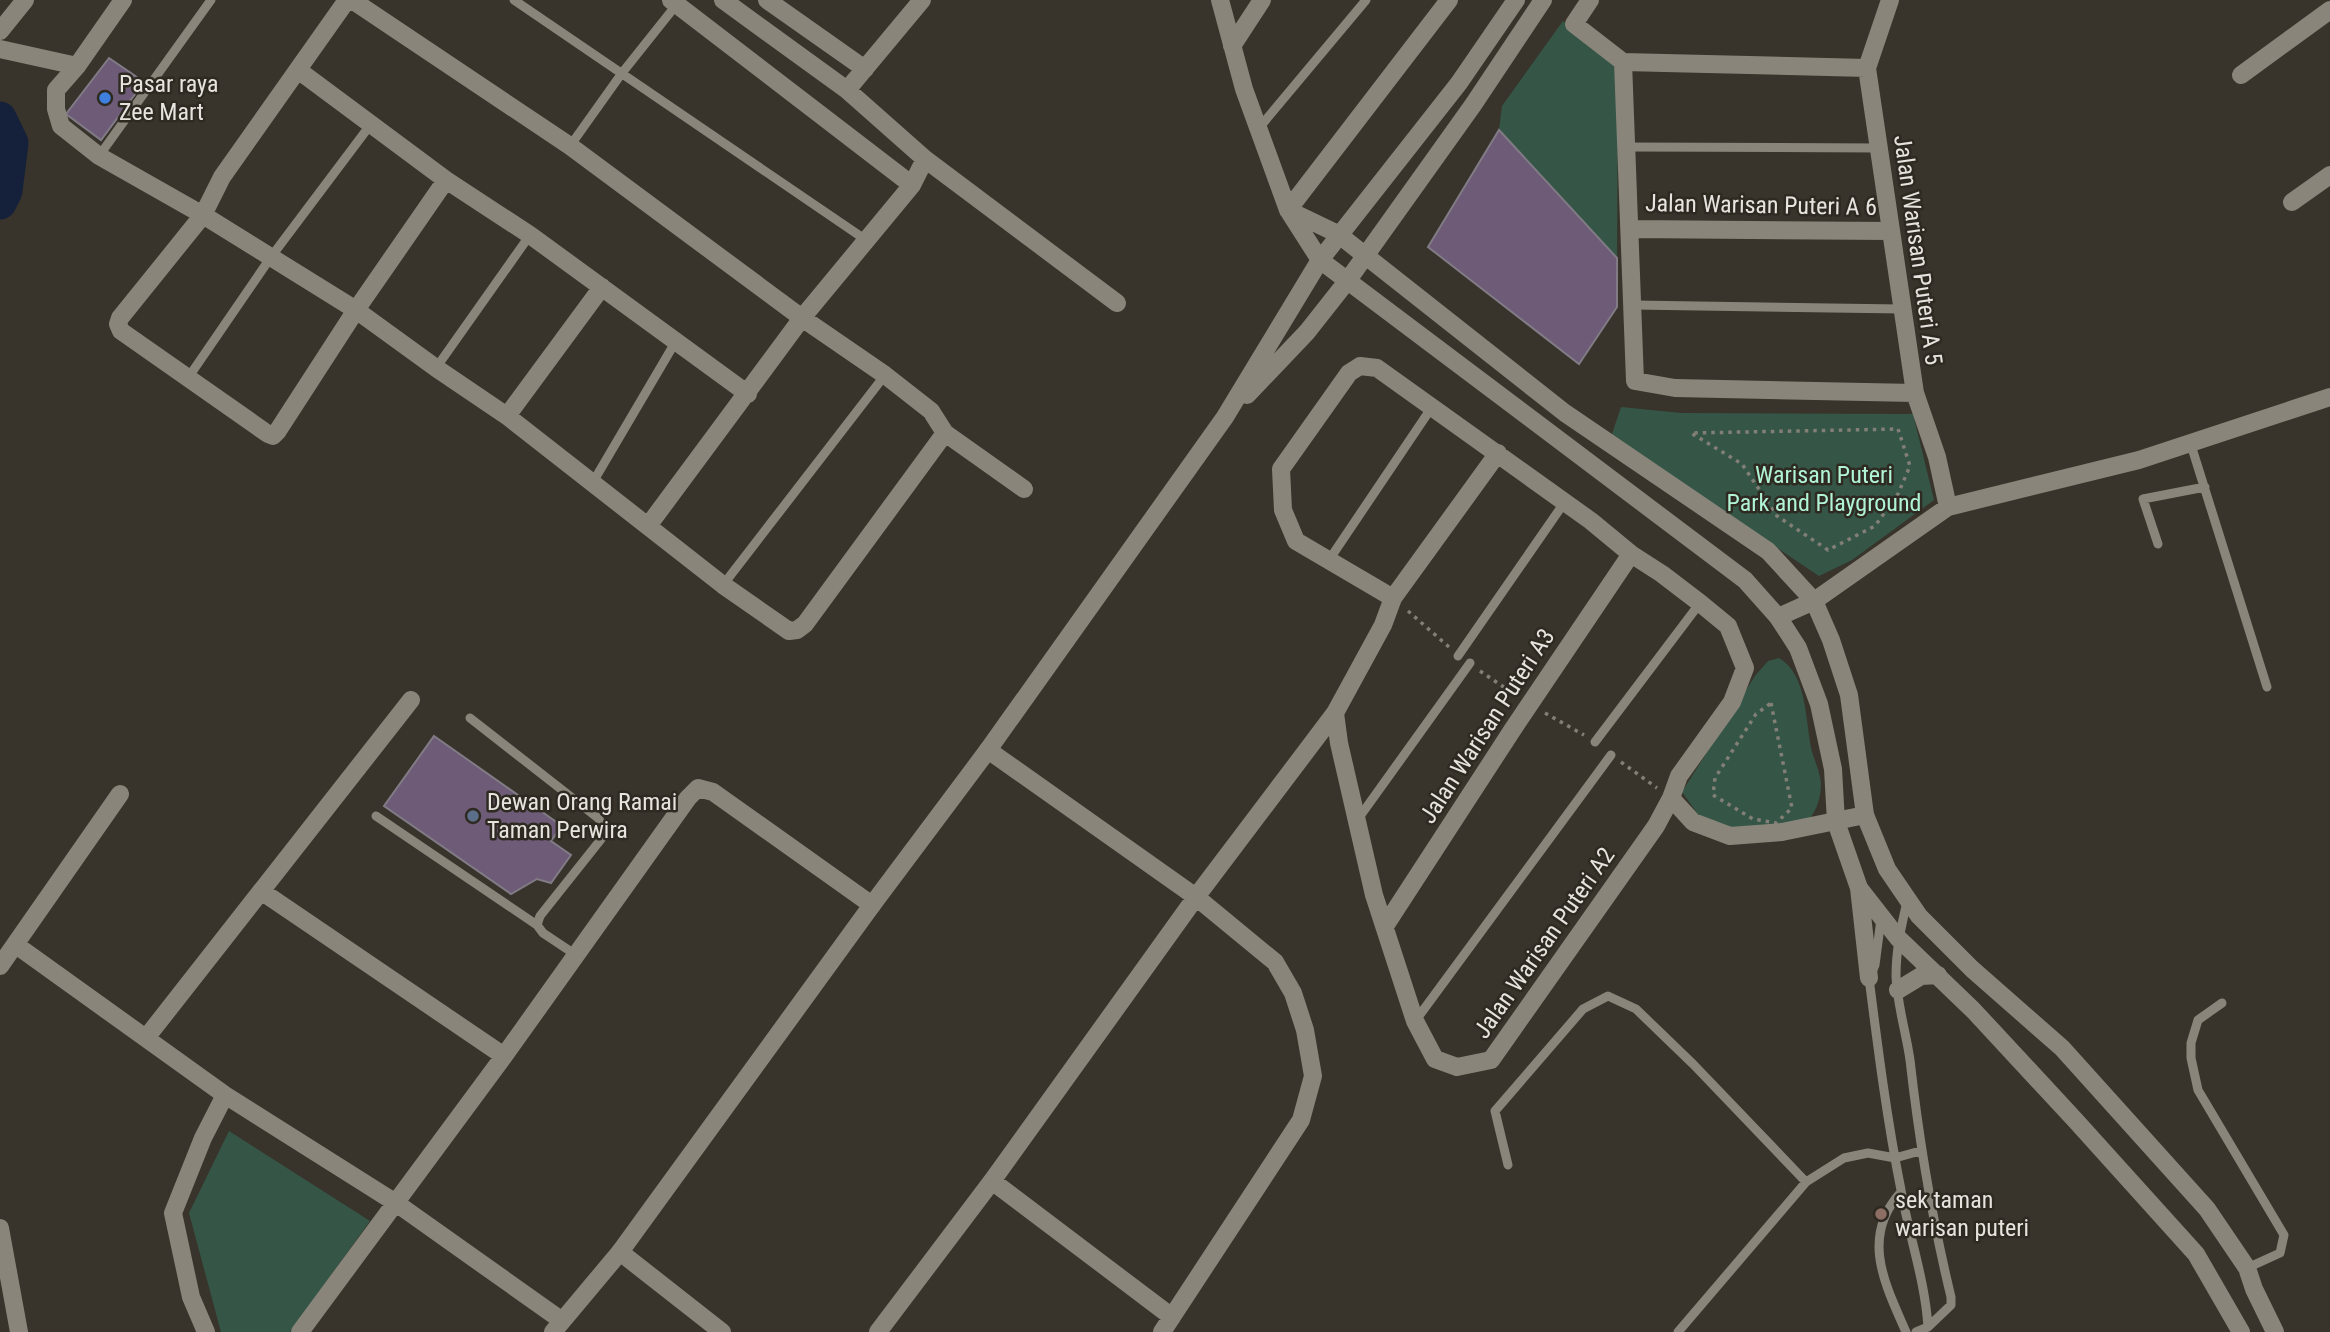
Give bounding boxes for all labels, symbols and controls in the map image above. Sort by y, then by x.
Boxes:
place label: Pasar raya Zee Mart [119,70,218,126]
marker: Pasar raya Zee Mart [97,90,113,106]
street label: Jalan Warisan Puteri A 5 [1888,133,1948,367]
street label: Jalan Warisan Puteri A 6 [1645,189,1877,221]
park label: Warisan Puteri Park and Playground [1727,461,1921,517]
street label: Jalan Warisan Puteri A3 [1414,623,1560,829]
place label: Dewan Orang Ramai Taman Perwira [487,788,677,844]
marker: Dewan Orang Ramai Taman Perwira [465,808,481,824]
street label: Jalan Warisan Puteri A2 [1468,842,1620,1044]
place label: sek taman warisan puteri [1895,1186,2029,1242]
marker: sek taman warisan puteri [1873,1206,1889,1222]

